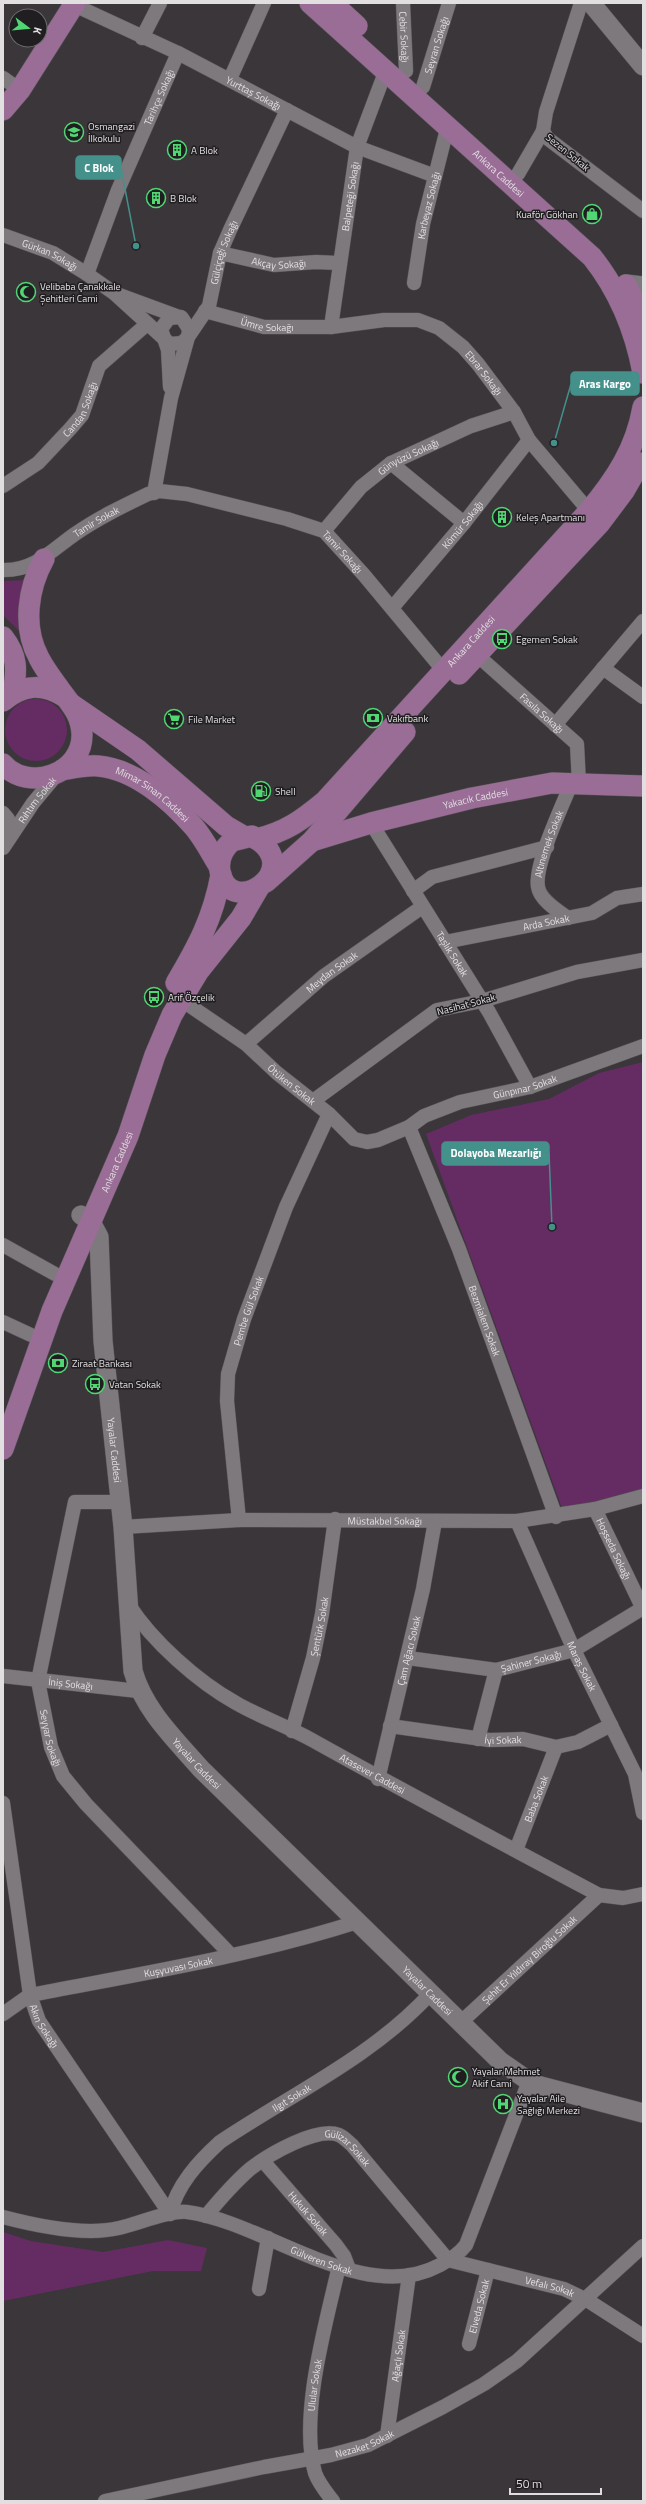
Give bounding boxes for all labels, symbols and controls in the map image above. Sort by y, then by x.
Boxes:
north arrow [8,8,48,48]
street label: Cebir Sokağı [395,11,413,63]
street label: Seyran Sokağı [421,15,452,76]
text: K [29,25,46,37]
street label: Tarihçe Sokağı [140,67,178,128]
street label: Yurttaş Sokağı [223,73,284,114]
place label: Osmangazi İlkokulu [88,119,135,146]
school or university icon: Osmangazi İlkokulu [63,121,85,143]
street label: Sezen Sokak [542,130,593,175]
building icon: A Blok [166,139,188,161]
place label: A Blok [191,143,218,158]
street label: Ankara Caddesi [469,146,527,201]
callout: C Blok [76,156,121,179]
text: C Blok [84,160,114,176]
street label: Balpeteği Sokağı [338,161,363,232]
street label: Karbeyaz Sokağı [414,170,444,240]
building icon: B Blok [145,187,167,209]
place label: B Blok [170,191,197,206]
shop icon: Kuaför Gökhan [581,203,603,225]
place label: Kuaför Gökhan [516,207,578,222]
street label: Gülçiçeği Sokağı [207,218,242,286]
street label: Gürkan Sokağı [20,236,80,274]
street label: Akçay Sokağı [250,253,307,273]
place label: Velibaba Çanakkale Şehitleri Cami [40,279,121,306]
mosque icon: Velibaba Çanakkale Şehitleri Cami [15,281,37,303]
street label: Ümre Sokağı [239,314,294,335]
street label: Ebrar Sokağı [462,348,506,398]
callout: Aras Kargo [571,372,639,395]
text: Aras Kargo [579,376,631,392]
street label: Candan Sokağı [59,380,101,441]
street label: Günyüzü Sokağı [375,435,441,479]
street label: Kömür Sokağı [438,498,487,552]
street label: Tamir Sokak [70,502,122,541]
building icon: Keleş Apartmanı [491,506,513,528]
place label: Keleş Apartmanı [516,510,585,525]
street label: Tamir Sokağı [319,527,366,577]
street label: Ankara Caddesi [444,612,498,670]
bus stop icon: Egemen Sokak [491,628,513,650]
place label: Egemen Sokak [516,632,578,647]
street label: Fasıla Sokağı [516,690,567,737]
bank icon: Vakıfbank [362,707,384,729]
supermarket icon: File Market [163,708,185,730]
place label: Vakıfbank [387,711,428,726]
place label: File Market [188,712,236,727]
street label: Mimar Sinan Caddesi [113,763,193,826]
street label: Rıhtım Sokak [15,773,60,826]
fuel station icon: Shell [250,780,272,802]
place label: Shell [275,784,295,799]
street label: Yakacık Caddesi [441,784,509,813]
street label: Altınemek Sokak [531,808,567,879]
street label: Arda Sokak [522,911,571,934]
street label: Taşlık Sokak [432,928,472,980]
street label: Meydan Sokak [303,948,361,997]
bus stop icon: Arif Özçelik [143,986,165,1008]
street label: Nasihat Sokak [435,989,497,1019]
place label: Arif Özçelik [168,990,215,1005]
street label: Ötüken Sokak [264,1061,319,1109]
street label: Günpınar Sokak [492,1071,559,1103]
street label: Ankara Caddesi [97,1130,137,1195]
callout: Dolayoba Mezarlığı [442,1142,549,1165]
text: Dolayoba Mezarlığı [451,1145,542,1161]
street label: Pembe Gül Sokak [230,1274,268,1348]
street label: Bezmialem Sokak [465,1283,504,1359]
bank icon: Ziraat Bankası [47,1352,69,1374]
place label: Ziraat Bankası [72,1356,132,1371]
bus stop icon: Vatan Sokak [84,1373,106,1395]
place label: Vatan Sokak [109,1377,161,1392]
street label: Yayalar Caddesi [103,1417,125,1483]
street label: Müstakbel Sokağı [348,1513,422,1529]
street label: Hoşseda Sokağı [592,1516,635,1582]
street label: Şentürk Sokak [307,1596,332,1658]
street label: Çam Ağacı Sokak [393,1614,424,1687]
street label: Maraş Sokak [563,1639,600,1694]
street label: Şahiner Sokağı [499,1647,563,1676]
street label: İniş Sokağı [47,1674,94,1694]
street label: Seyyar Sokağı [36,1708,65,1769]
street label: İyi Sokak [483,1732,522,1748]
street label: Yayalar Caddesi [169,1735,224,1793]
street label: Atasever Caddesi [337,1750,408,1798]
street label: Baba Sokak [521,1773,552,1824]
street label: Şehit Er Yıldıray Biroğlu Sokak [479,1912,581,2007]
street label: Kuşyuvası Sokak [143,1953,214,1981]
street label: Yayalar Caddesi [399,1963,456,2019]
street label: Akın Sokağı [26,2002,62,2051]
place label: Yayalar Mehmet Akif Cami [472,2064,541,2091]
mosque icon: Yayalar Mehmet Akif Cami [447,2066,469,2088]
street label: Ilgıt Sokak [269,2080,314,2116]
place label: Yayalar Aile Sağlığı Merkezi [517,2091,580,2118]
hospital icon: Yayalar Aile Sağlığı Merkezi [492,2093,514,2115]
street label: Gülizar Sokak [324,2126,374,2170]
street label: Hukuk Sokak [284,2188,332,2239]
street label: Gülveren Sokak [288,2242,354,2279]
street label: Vefalı Sokak [524,2273,577,2301]
street label: Elveda Sokak [465,2277,493,2335]
street label: Ağaçlı Sokak [387,2329,409,2383]
street label: Ulular Sokak [304,2358,326,2412]
street label: Nezaket Sokak [333,2426,397,2462]
scale bar [510,2470,601,2496]
text: 50 m [516,2474,542,2493]

